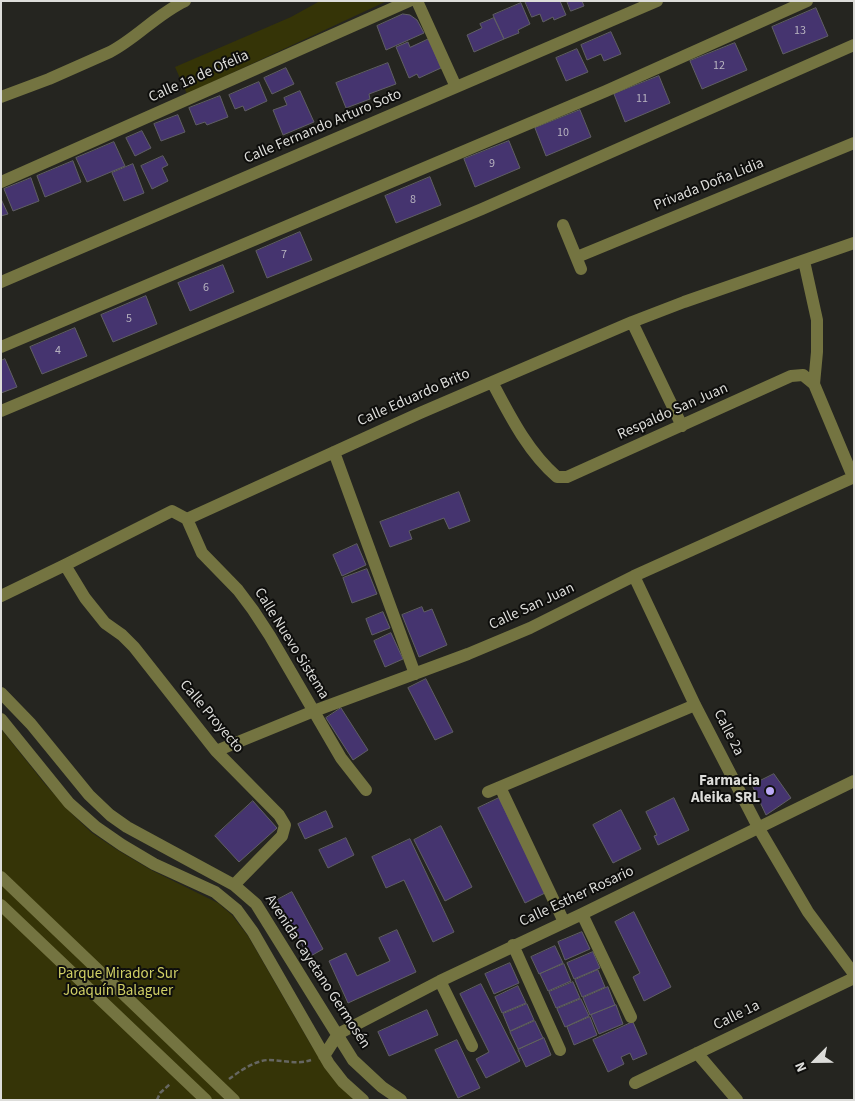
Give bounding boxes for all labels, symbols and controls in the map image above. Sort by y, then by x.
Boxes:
house number: 13 [794,24,806,38]
street label: Calle 1a de Ofelia [146,47,252,107]
house number: 12 [713,59,725,73]
street label: Calle Fernando Arturo Soto [242,86,404,168]
house number: 11 [636,92,648,106]
house number: 10 [557,126,569,140]
street label: Privada Doña Lidia [651,155,767,215]
house number: 9 [489,157,495,171]
house number: 8 [410,193,416,207]
house number: 7 [281,248,287,262]
house number: 6 [203,281,209,295]
house number: 5 [126,312,132,326]
house number: 4 [55,344,61,358]
street label: Calle Eduardo Brito [355,365,473,431]
street label: Respaldo San Juan [615,380,731,444]
street label: Calle San Juan [486,579,578,635]
street label: Calle Nuevo Sistema [250,585,332,703]
street label: Calle Proyecto [175,677,247,757]
street label: Calle 2a [709,707,747,759]
place label: Farmacia Aleika SRL [691,773,760,808]
marker: Farmacia Aleika SRL [764,785,776,797]
street label: Calle Esther Rosario [517,863,637,931]
street label: Avenida Cayetano Germosén [261,892,373,1052]
park label: Parque Mirador Sur Joaquín Balaguer [58,966,178,1001]
street label: Calle 1a [711,997,763,1035]
north arrow [790,1036,840,1086]
text: N [790,1059,812,1075]

